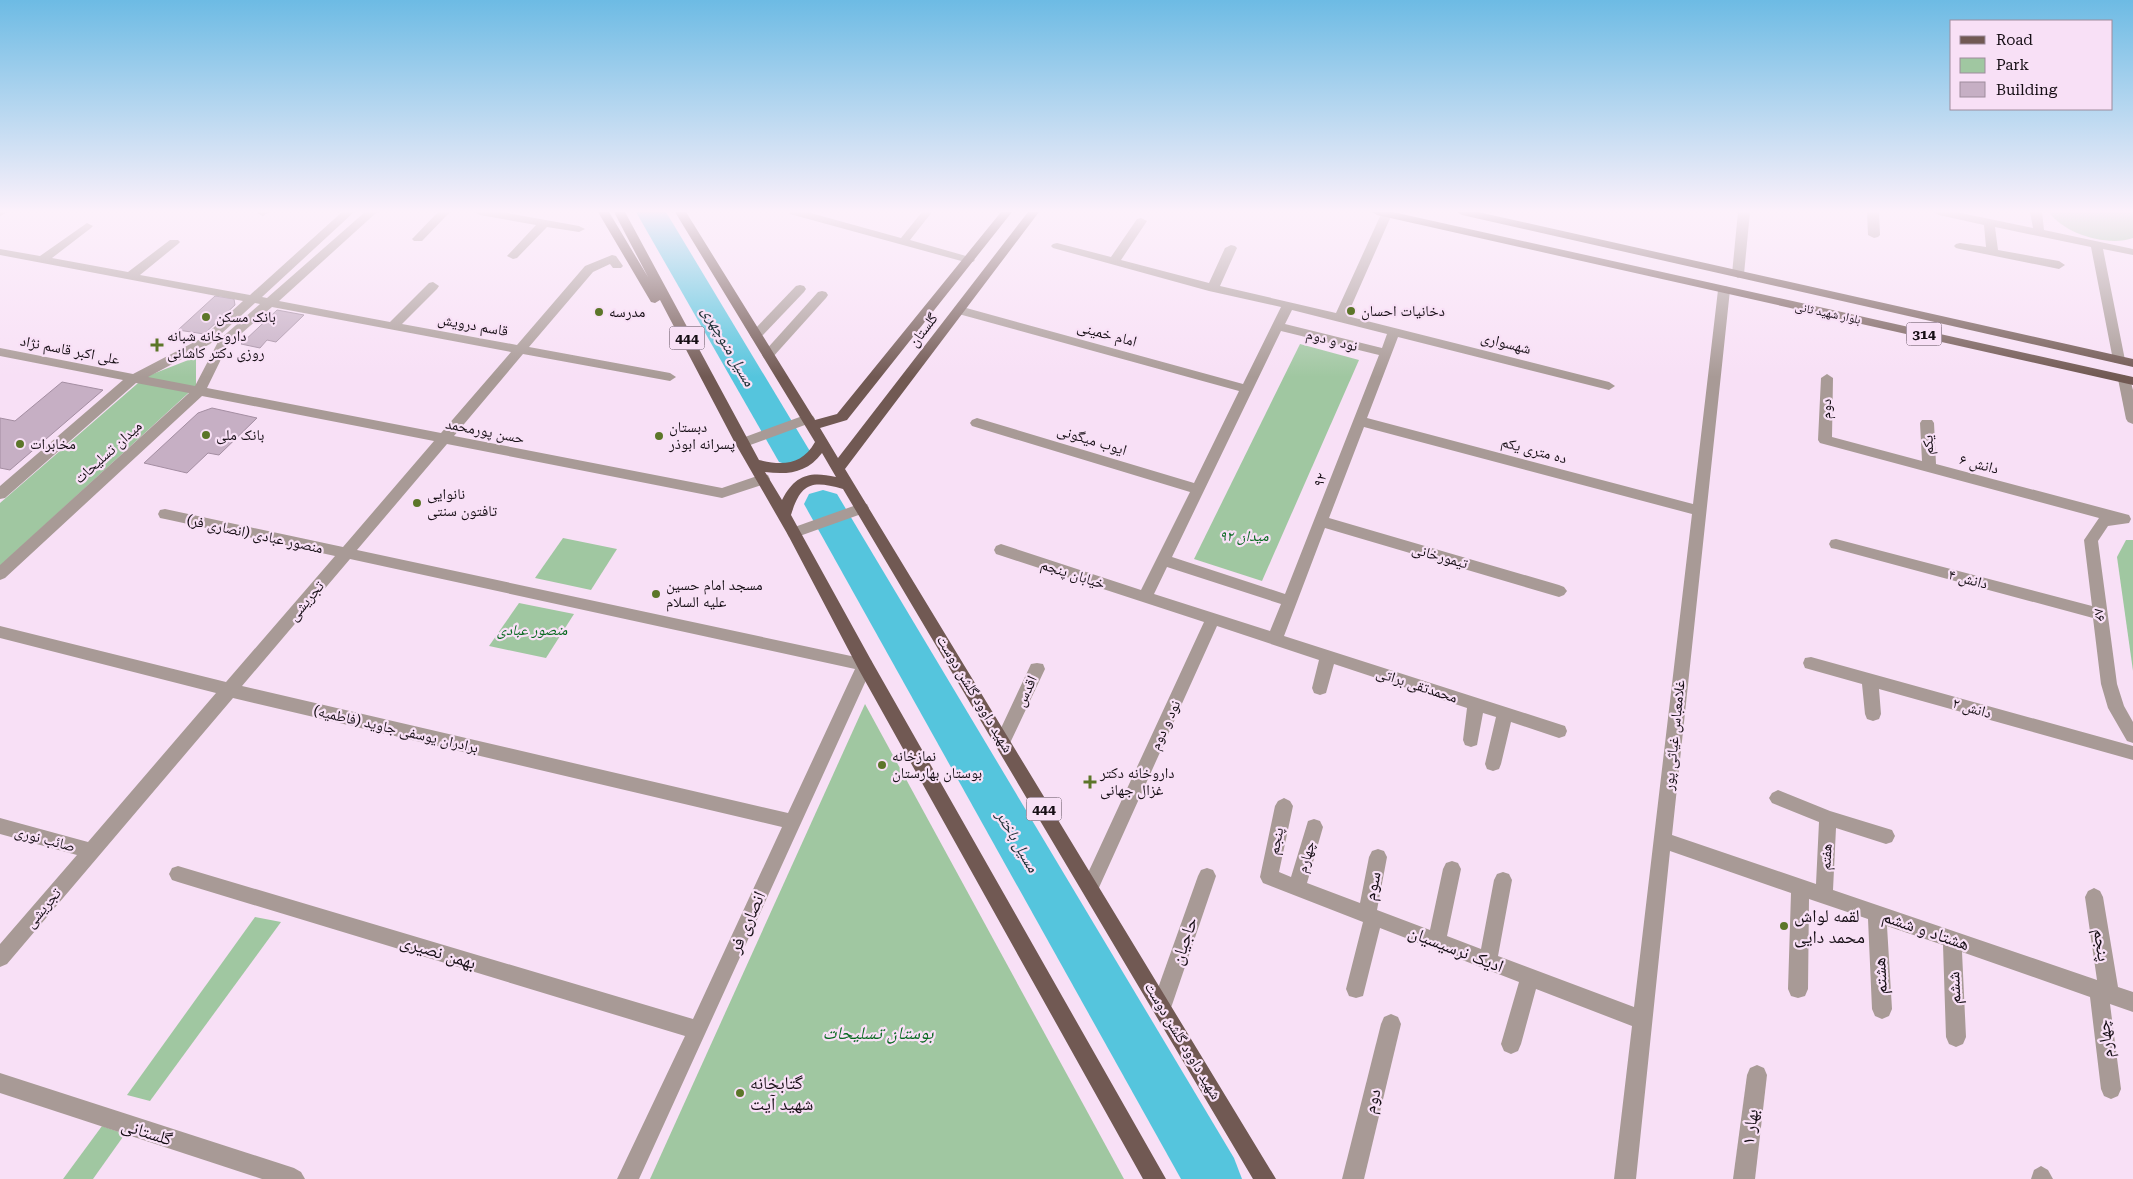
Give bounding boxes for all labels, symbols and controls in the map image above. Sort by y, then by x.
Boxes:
legend [1950,20,2113,110]
text: Road [1996,31,2033,49]
text: Park [1996,56,2030,74]
text: Building [1996,81,2058,99]
street label: بلوار شهید ثانی [1794,299,1862,327]
place label: دخانیات احسان [1361,302,1445,321]
place label: مدرسه [609,303,646,321]
water label: مسیل منوچهری [697,303,759,391]
marker: دخانیات احسان [1345,305,1357,317]
marker: مدرسه [593,306,605,318]
place label: بانک مسکن [216,308,276,327]
street label: گلستان [904,309,943,351]
street label: قاسم درویش [436,310,510,341]
marker: بانک مسکن [200,311,212,323]
street label: امام خمینی [1075,317,1139,352]
road number: 314 [1906,322,1942,346]
street label: نود و دوم [1304,325,1360,356]
road number: 444 [670,326,704,349]
place label: داروخانه شبانه روزی دکتر کاشانی [167,327,265,363]
street label: شهسواری [1479,328,1533,359]
street label: علی اکبر قاسم نژاد [19,332,122,370]
marker: داروخانه شبانه روزی دکتر کاشانی [151,339,163,351]
street label: دوم [1817,399,1836,419]
street label: حسن پورمحمد [444,415,527,449]
street label: میدان تسلیحات [70,417,146,488]
place label: دبستان پسرانه ابوذر [668,418,735,453]
street label: ایوب میگونی [1055,421,1129,460]
place label: بانک ملی [216,426,264,445]
marker: بانک ملی [200,429,212,441]
marker: دبستان پسرانه ابوذر [653,430,665,442]
street label: ده متری یکم [1499,433,1569,468]
street label: یکم [1919,434,1938,455]
place label: مخابرات [30,435,76,453]
marker: مخابرات [14,438,26,450]
street label: دانش ۶ [1957,450,2001,479]
street label: ۹۲ [1309,470,1331,490]
place label: نانوایی تافتون سنتی [427,485,498,521]
marker: نانوایی تافتون سنتی [411,497,423,509]
street label: منصور عبادی (انصاری فر) [185,511,325,558]
park label: میدان ۹۲ [1220,527,1269,545]
street label: تیمورخانی [1410,539,1471,574]
street label: خیابان پنجم [1038,555,1108,594]
street label: دانش ۴ [1946,565,1990,594]
place label: مسجد امام حسین علیه السلام [666,576,763,612]
street label: تجریشی [284,577,329,625]
marker: مسجد امام حسین علیه السلام [650,588,662,600]
street label: ۸۶ [2090,607,2110,623]
park label: منصور عبادی [497,621,568,639]
street label: شهید داوود گلشن دوست [932,632,1017,756]
street label: محمدتقی براتی [1374,663,1460,708]
street label: اقدس [1011,673,1042,710]
street label: غلامعباس غیاثی پور [1659,678,1690,792]
street label: دانش ۲ [1950,694,1994,723]
street label: نود و دوم [1146,697,1185,753]
street label: برادران یوسفی جاوید (فاطمیه) [312,701,480,758]
place label: نمازخانه بوستان بهارستان [892,747,982,783]
marker: نمازخانه بوستان بهارستان [876,759,888,771]
place label: داروخانه دکتر غزال جهانی [1099,764,1175,800]
marker: داروخانه دکتر غزال جهانی [1084,776,1096,788]
road number: 444 [1026,798,1062,821]
water label: مسیل باختر [991,806,1043,877]
street label: صائب نوری [12,822,77,857]
street label: پنجم [1265,826,1288,856]
street label: چهارم [1293,839,1320,875]
street label: هفتم [1816,843,1837,871]
street label: سوم [1358,870,1387,903]
street label: تجریشی [21,884,66,932]
street label: انصاری فر [723,888,770,957]
place label: لقمه لواش محمد دايى [1794,905,1865,948]
street label: هشتاد و ششم [1879,905,1972,956]
street label: حاجیان [1166,914,1202,968]
marker: لقمه لواش محمد دايى [1778,920,1790,932]
street label: ادیک نرسیسیان [1405,921,1507,977]
street label: پنجم [2088,927,2115,963]
street label: بهمن نصیری [397,930,479,974]
street label: هشتم [1868,957,1893,995]
street label: ششم [1942,971,1967,1005]
street label: شهید داوود گلشن دوست [1140,979,1225,1103]
street label: چهارم [2092,1018,2119,1060]
park label: بوستان تسلیحات [823,1022,934,1044]
place label: گتابخانه شهید آیت [750,1072,813,1114]
street label: دوم [1358,1086,1387,1116]
marker: گتابخانه شهید آیت [734,1087,746,1099]
street label: بهار ۱ [1737,1108,1763,1146]
street label: گلستانی [119,1113,176,1151]

